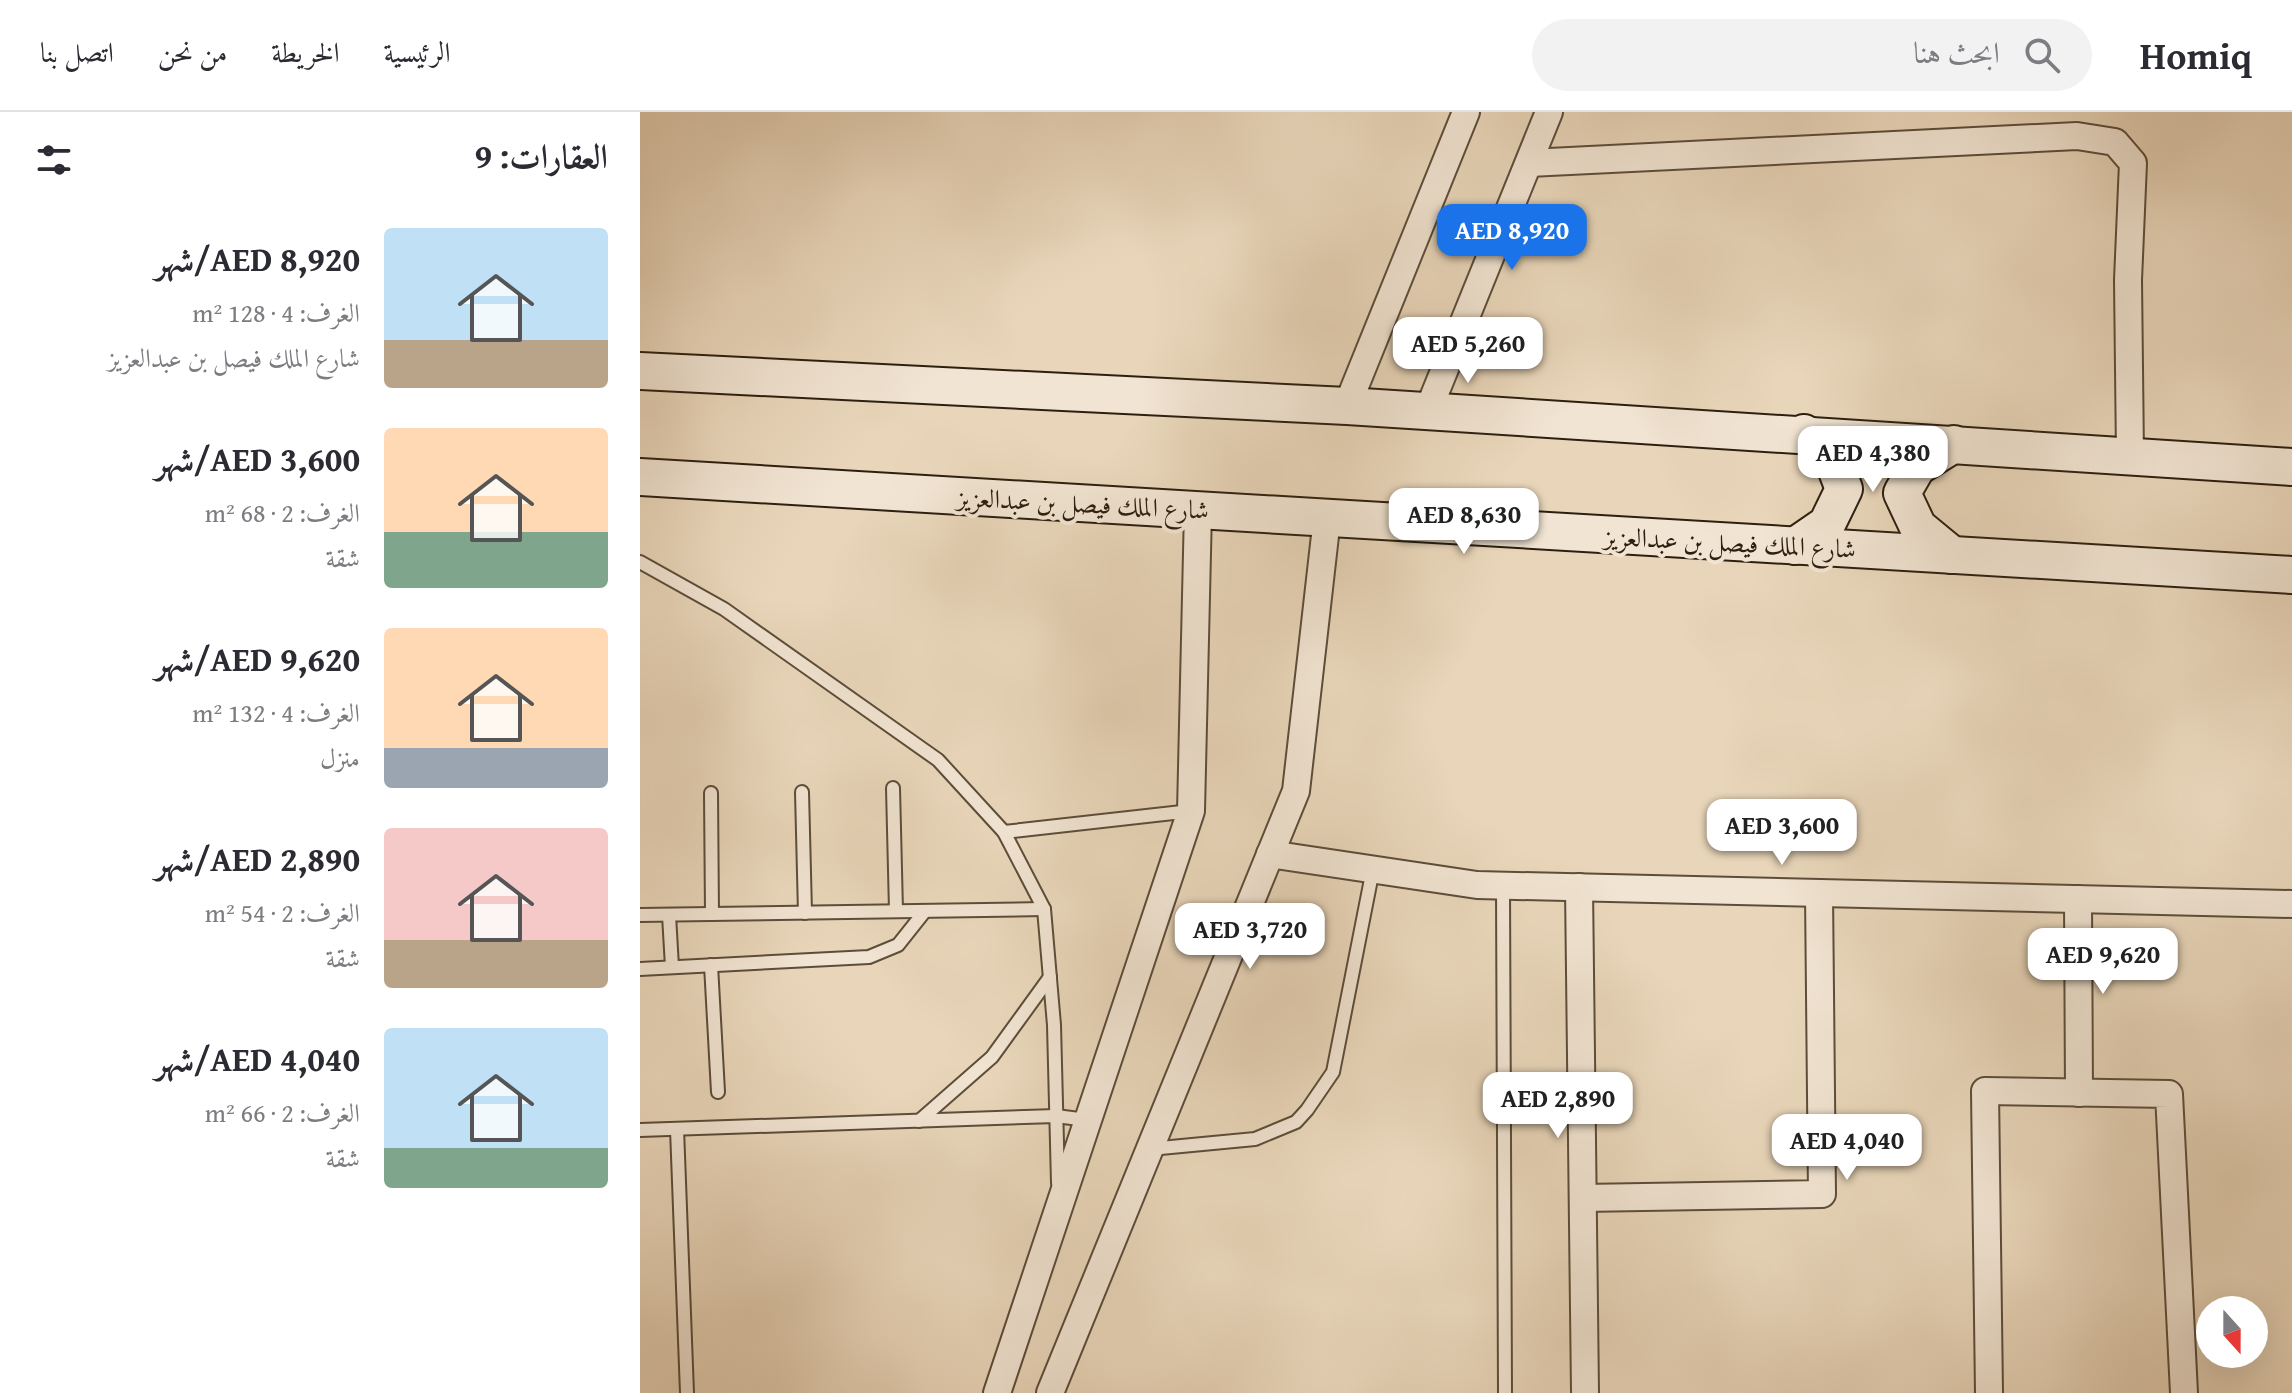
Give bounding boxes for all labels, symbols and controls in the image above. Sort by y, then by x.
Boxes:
search box [1532,19,2092,91]
text: Homiq [2140,27,2252,83]
text: ابحث هنا [1913,30,2000,74]
text: اتصل بنا [40,31,114,72]
text: من نحن [158,31,227,72]
text: الخريطة [271,31,339,72]
text: الرئيسية [383,31,451,72]
icon: search [2020,33,2064,77]
text: العقارات: 9 [474,131,608,180]
icon: filters [32,138,76,182]
pin: AED 8,920 [1420,204,1604,272]
text: AED 8,920 [1455,210,1569,249]
text: AED 8,920/شهر [155,234,360,283]
icon: home [448,260,544,356]
text: الغرف: 4 · 128 m² [192,293,360,332]
pin: AED 5,260 [1376,317,1560,385]
text: AED 5,260 [1411,323,1525,362]
text: شارع الملك فيصل بن عبدالعزيز [108,338,360,377]
pin: AED 4,380 [1781,426,1965,494]
text: AED 4,380 [1816,432,1930,471]
text: AED 3,600/شهر [155,434,360,483]
icon: home [448,460,544,556]
street label: شارع الملك فيصل بن عبدالعزيز [953,477,1210,532]
pin: AED 8,630 [1372,488,1556,556]
text: الغرف: 2 · 68 m² [205,493,360,532]
text: AED 8,630 [1407,494,1521,533]
street label: شارع الملك فيصل بن عبدالعزيز [1600,516,1857,571]
text: شقة [326,538,360,577]
text: AED 9,620/شهر [155,634,360,683]
icon: home [448,660,544,756]
text: الغرف: 4 · 132 m² [192,693,360,732]
text: منزل [320,738,360,777]
pin: AED 3,600 [1690,799,1874,867]
text: AED 3,600 [1725,805,1839,844]
text: AED 2,890/شهر [155,834,360,883]
icon: home [448,860,544,956]
text: الغرف: 2 · 54 m² [205,893,360,932]
pin: AED 3,720 [1158,903,1342,971]
text: AED 3,720 [1193,909,1307,948]
pin: AED 9,620 [2011,928,2195,996]
text: AED 9,620 [2046,934,2160,973]
text: شقة [326,938,360,977]
text: AED 4,040/شهر [155,1034,360,1083]
icon: home [448,1060,544,1156]
pin: AED 2,890 [1466,1072,1650,1140]
text: AED 2,890 [1501,1078,1615,1117]
text: الغرف: 2 · 66 m² [205,1093,360,1132]
pin: AED 4,040 [1755,1114,1939,1182]
text: AED 4,040 [1790,1120,1904,1159]
text: شقة [326,1138,360,1177]
north arrow [2196,1296,2268,1368]
map controls [2196,1296,2268,1368]

